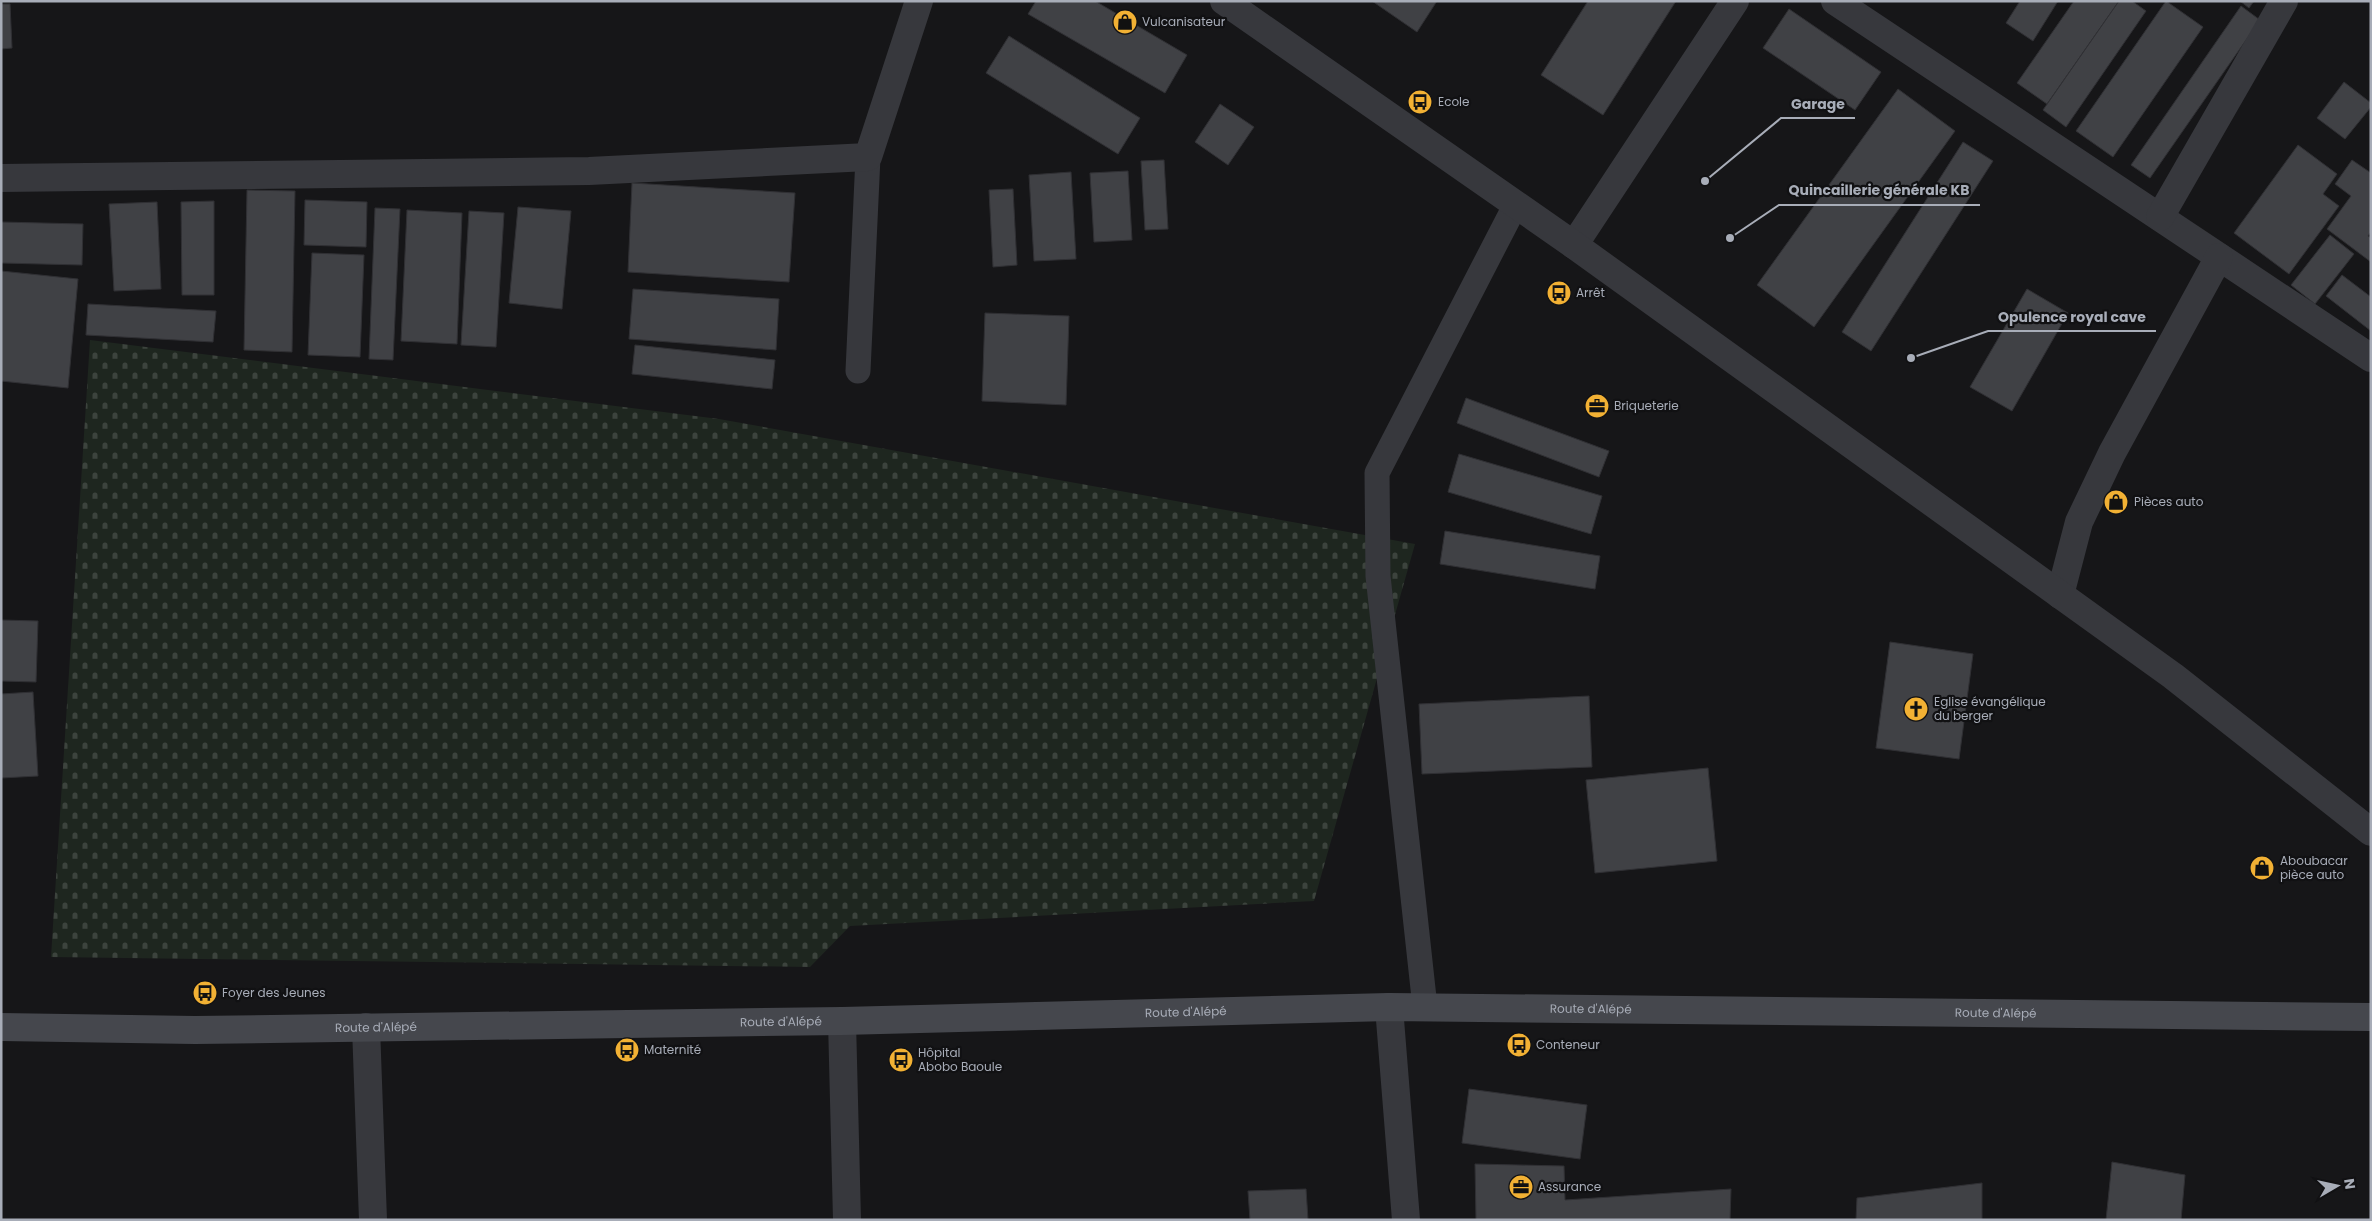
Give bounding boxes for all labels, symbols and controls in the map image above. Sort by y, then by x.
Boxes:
shop icon: Vulcanisateur [1112,9,1138,35]
place label: Vulcanisateur [1142,13,1226,30]
bus stop icon: Ecole [1407,89,1433,115]
callout: Garage [1781,89,1855,118]
place label: Ecole [1438,93,1470,110]
text: Garage [1791,94,1845,114]
callout: Quincaillerie générale KB [1779,176,1980,205]
text: Quincaillerie générale KB [1788,180,1970,200]
bus stop icon: Arrêt [1546,280,1572,306]
place label: Arrêt [1576,284,1605,301]
callout: Opulence royal cave [1988,302,2156,331]
text: Opulence royal cave [1998,307,2146,327]
office icon: Briqueterie [1584,393,1610,419]
place label: Briqueterie [1614,397,1679,414]
shop icon: Pièces auto [2103,489,2129,515]
place label: Pièces auto [2134,493,2204,510]
place label: Eglise évangélique du berger [1934,693,2046,724]
church icon: Eglise évangélique du berger [1903,696,1929,722]
place label: Aboubacar pièce auto [2280,852,2348,883]
shop icon: Aboubacar pièce auto [2249,855,2275,881]
bus stop icon: Foyer des Jeunes [192,980,218,1006]
place label: Foyer des Jeunes [222,984,326,1001]
street label: Route d'Alépé [1550,1000,1632,1017]
street label: Route d'Alépé [1145,1002,1227,1021]
street label: Route d'Alépé [1955,1004,2037,1022]
street label: Route d'Alépé [740,1012,822,1030]
street label: Route d'Alépé [335,1018,417,1036]
bus stop icon: Conteneur [1506,1032,1532,1058]
place label: Conteneur [1536,1036,1600,1053]
bus stop icon: Maternité [614,1037,640,1063]
place label: Maternité [644,1041,701,1058]
place label: Hôpital Abobo Baoule [918,1044,1002,1075]
bus stop icon: Hôpital Abobo Baoule [888,1047,914,1073]
north arrow [2312,1161,2362,1211]
office icon: Assurance [1508,1174,1534,1200]
text: N [2339,1177,2361,1191]
place label: Assurance [1538,1178,1601,1195]

